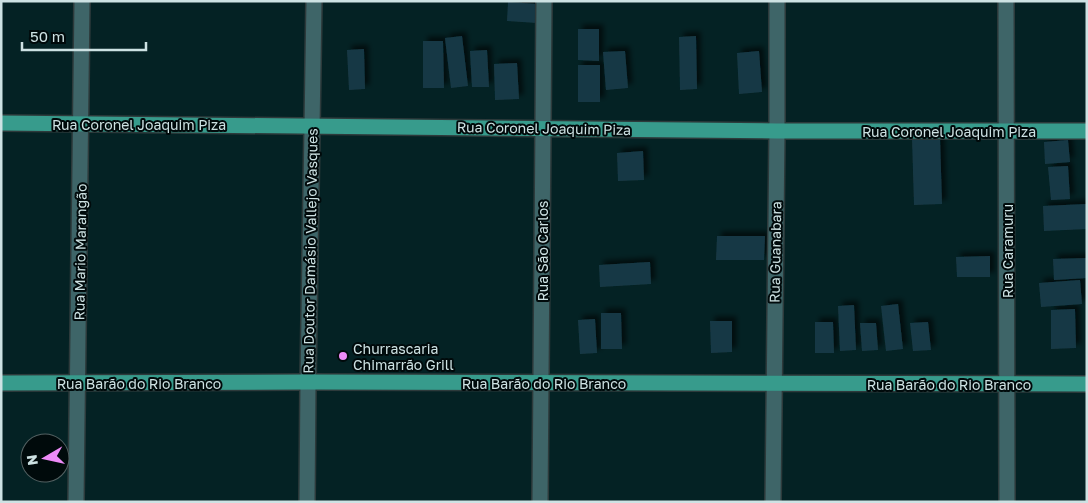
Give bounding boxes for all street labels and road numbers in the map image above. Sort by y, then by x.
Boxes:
street label: Rua Coronel Joaquim Piza [52,116,226,133]
street label: Rua Coronel Joaquim Piza [457,118,631,138]
street label: Rua Coronel Joaquim Piza [862,123,1036,140]
street label: Rua Doutor Damásio Vallejo Vasques [299,128,321,374]
street label: Rua Mario Marangão [70,183,90,321]
street label: Rua São Carlos [534,201,551,301]
street label: Rua Guanabara [766,201,784,303]
street label: Rua Caramuru [999,204,1016,298]
street label: Rua Barão do Rio Branco [57,375,221,392]
street label: Rua Barão do Rio Branco [462,375,626,392]
street label: Rua Barão do Rio Branco [867,376,1031,393]

